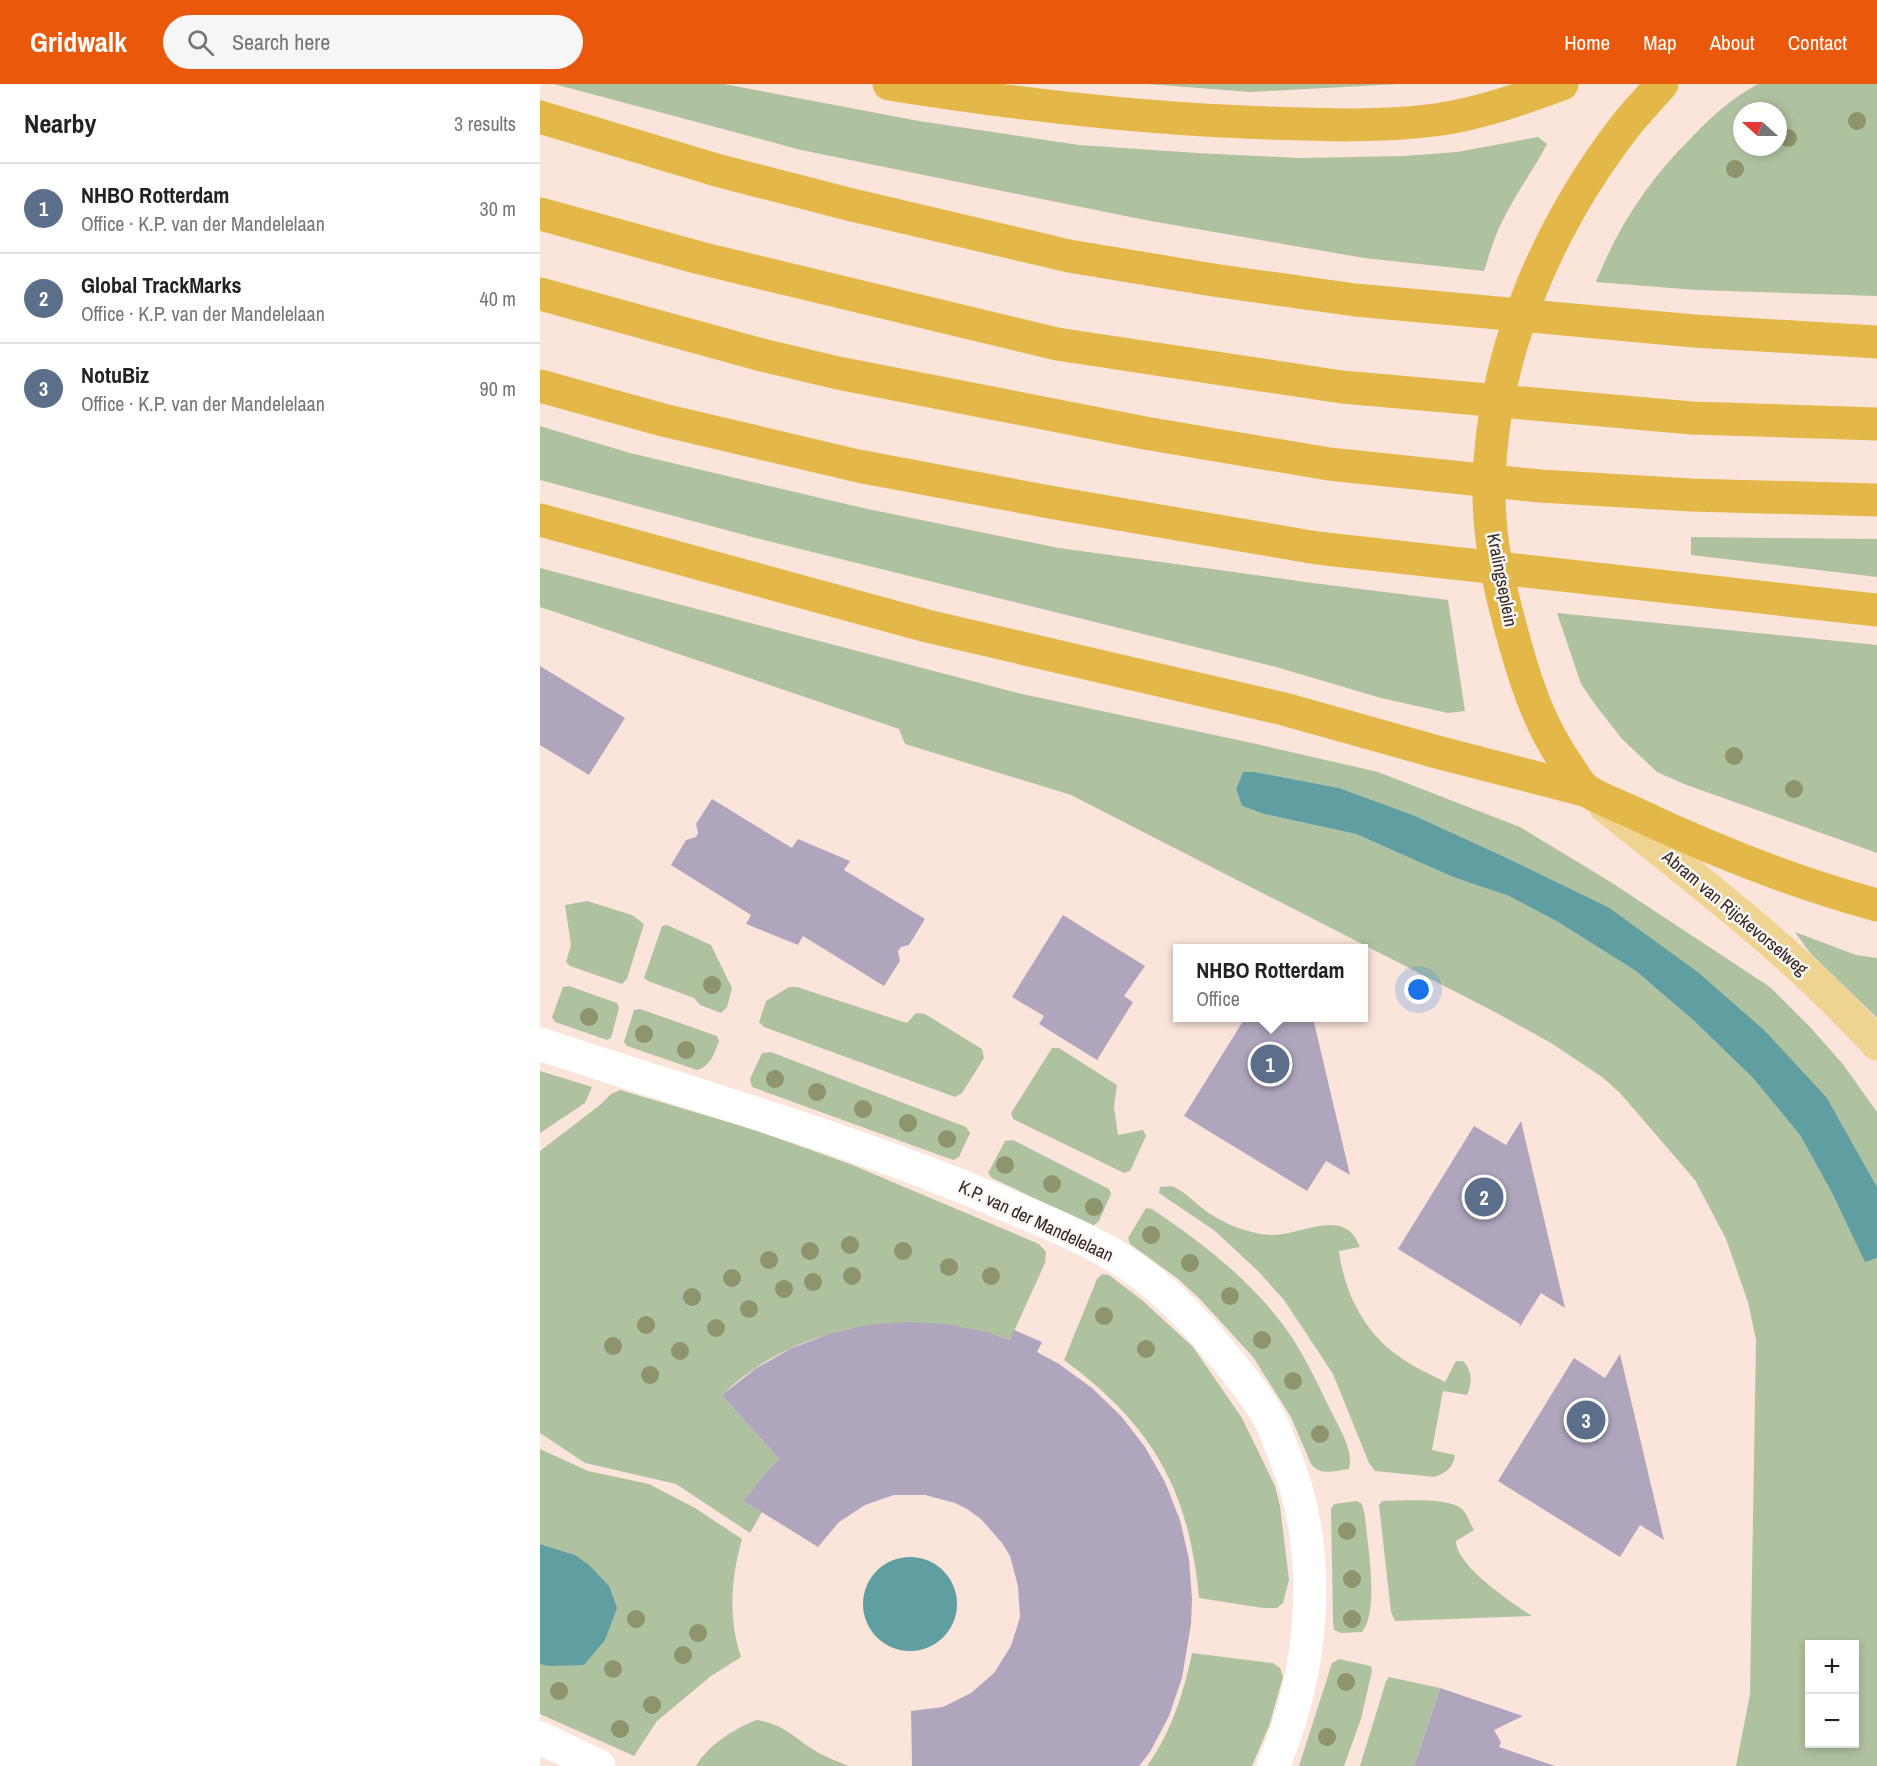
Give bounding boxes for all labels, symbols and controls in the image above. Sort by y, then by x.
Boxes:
search box [163,15,583,69]
text: Gridwalk [30,23,127,61]
icon: search [184,26,217,59]
text: Search here [232,27,330,57]
text: Home [1564,28,1610,57]
text: Map [1643,28,1677,57]
text: About [1710,28,1755,57]
text: Contact [1788,28,1847,57]
north arrow [1733,102,1787,156]
text: Nearby [24,106,96,141]
text: 3 results [454,110,516,137]
text: NHBO Rotterdam [81,180,229,210]
text: 1 [39,195,48,222]
text: 30 m [480,195,516,222]
text: Office · K.P. van der Mandelelaan [81,210,325,237]
text: Global TrackMarks [81,270,241,300]
text: 2 [39,285,48,312]
text: 40 m [480,285,516,312]
text: Office · K.P. van der Mandelelaan [81,300,325,327]
text: NotuBiz [81,360,149,390]
text: 3 [39,375,48,402]
text: 90 m [480,375,516,402]
text: Office · K.P. van der Mandelelaan [81,390,325,417]
street label: Kralingseplein [1481,531,1524,629]
street label: Abram van Rijckevorselweg [1656,844,1814,981]
popup [1173,944,1368,1022]
text: NHBO Rotterdam [1196,955,1345,985]
your location [1404,975,1433,1004]
text: Office [1196,985,1240,1012]
pin: 1 [1250,1042,1290,1086]
street label: K.P. van der Mandelelaan [955,1174,1118,1267]
pin: 2 [1464,1174,1504,1220]
pin: 3 [1566,1398,1606,1442]
map controls [1805,1640,1859,1748]
button: + [1805,1640,1859,1694]
button: − [1805,1694,1859,1748]

